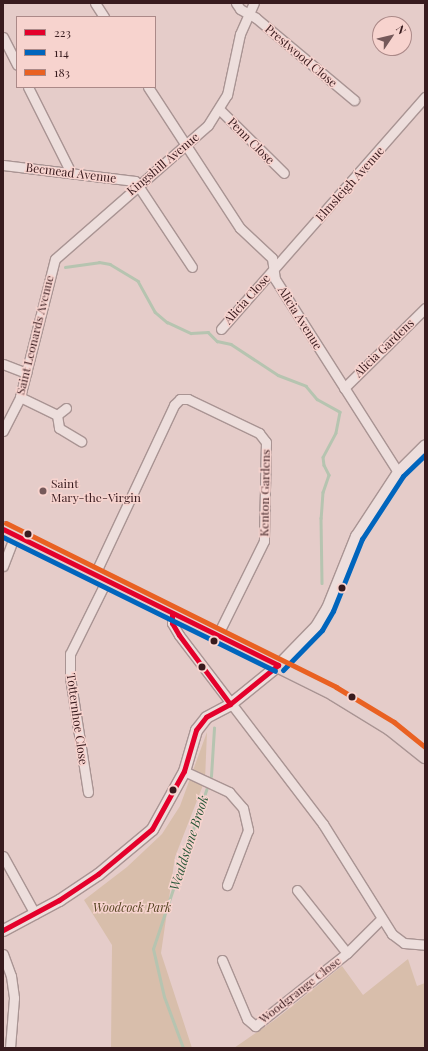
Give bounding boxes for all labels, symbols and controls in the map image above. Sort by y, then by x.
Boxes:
legend [16,16,156,88]
north arrow [372,16,412,56]
street label: Prestwood Close [262,22,340,90]
text: N [393,22,410,37]
text: 223 [54,24,71,40]
text: 114 [54,44,69,60]
text: 183 [54,64,70,80]
street label: Penn Close [225,115,277,167]
street label: Kingshill Avenue [124,130,202,198]
street label: Elmsleigh Avenue [313,144,387,224]
street label: Becmead Avenue [25,160,117,186]
street label: Alicia Close [221,271,273,327]
street label: Saint Leonards Avenue [13,273,57,397]
street label: Alicia Avenue [275,283,325,353]
street label: Alicia Gardens [351,316,417,380]
street label: Kenton Gardens [257,449,273,537]
place label: Saint Mary-the-Virgin [51,477,141,505]
marker: Saint Mary-the-Virgin [38,486,48,496]
unlabelled marker [23,529,33,539]
unlabelled marker [337,583,347,593]
unlabelled marker [209,636,219,646]
unlabelled marker [197,662,207,672]
street label: Totternhoe Close [63,672,91,766]
unlabelled marker [347,692,357,702]
unlabelled marker [168,785,178,795]
water label: Wealdstone Brook [166,793,212,893]
park label: Woodcock Park [93,901,171,915]
street label: Woodgrange Close [256,954,344,1026]

